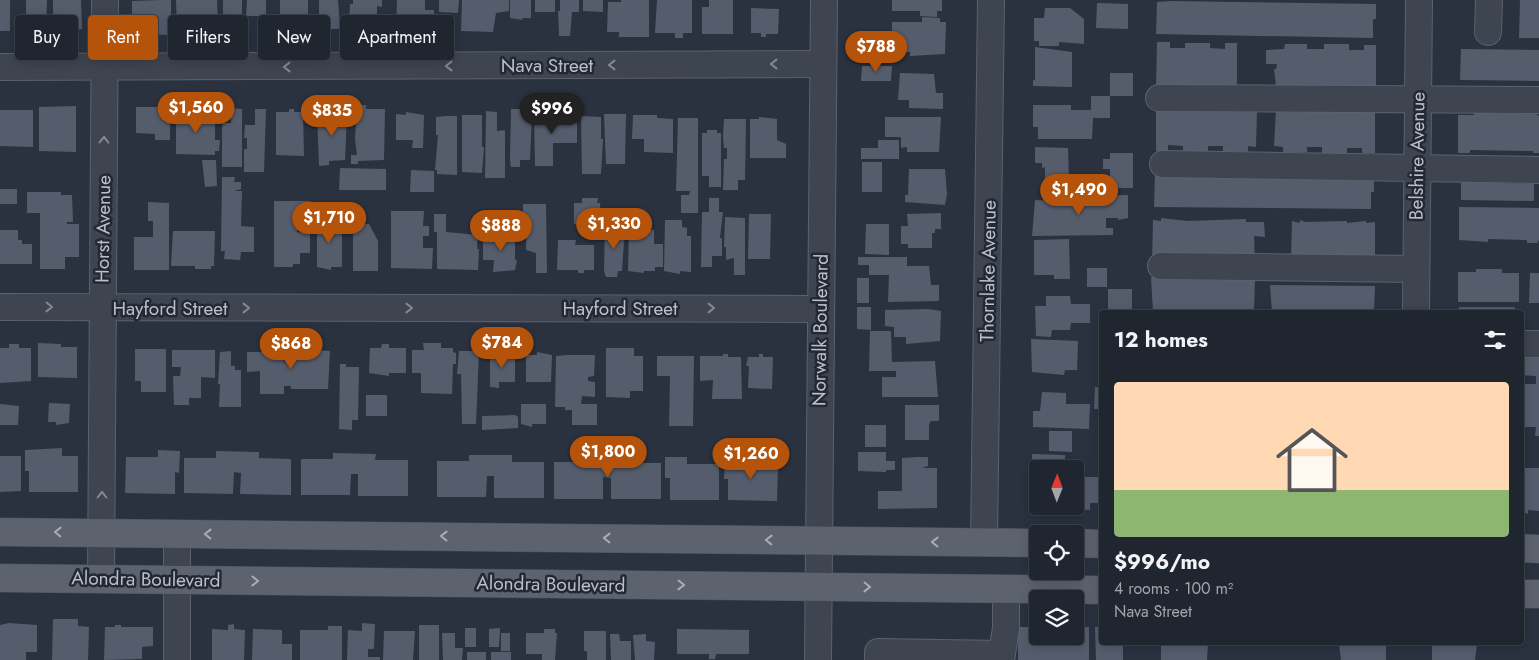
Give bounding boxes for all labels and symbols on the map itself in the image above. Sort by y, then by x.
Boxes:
pin: $788 [846,30,906,73]
street label: Nava Street [501,52,594,79]
one-way arrow [770,59,778,69]
one-way arrow [608,60,616,70]
one-way arrow [445,61,453,71]
one-way arrow [283,62,290,72]
street label: Belshire Avenue [1402,91,1432,220]
pin: $1,560 [155,92,237,134]
pin: $996 [522,92,582,135]
pin: $835 [302,94,362,137]
one-way arrow [99,136,109,144]
pin: $1,490 [1038,174,1120,216]
street label: Horst Avenue [89,175,117,283]
street label: Thornlake Avenue [973,200,1003,342]
pin: $1,710 [288,202,370,244]
pin: $1,330 [573,208,655,250]
pin: $888 [471,210,531,252]
street label: Norwalk Boulevard [805,254,835,406]
street label: Hayford Street [112,295,228,322]
street label: Hayford Street [562,295,678,322]
one-way arrow [45,302,53,312]
one-way arrow [242,303,250,313]
one-way arrow [405,303,413,313]
one-way arrow [708,303,715,313]
pin: $784 [472,326,532,369]
pin: $868 [261,328,321,370]
pin: $1,800 [567,436,649,478]
pin: $1,260 [710,438,792,480]
north arrow [1029,460,1084,515]
one-way arrow [97,491,107,498]
one-way arrow [54,527,62,537]
one-way arrow [204,529,212,539]
one-way arrow [440,531,448,542]
one-way arrow [603,533,610,543]
one-way arrow [765,535,773,545]
one-way arrow [931,536,939,547]
street label: Alondra Boulevard [71,564,221,594]
street label: Alondra Boulevard [476,569,626,599]
one-way arrow [252,576,259,586]
one-way arrow [678,580,685,590]
one-way arrow [864,582,871,592]

